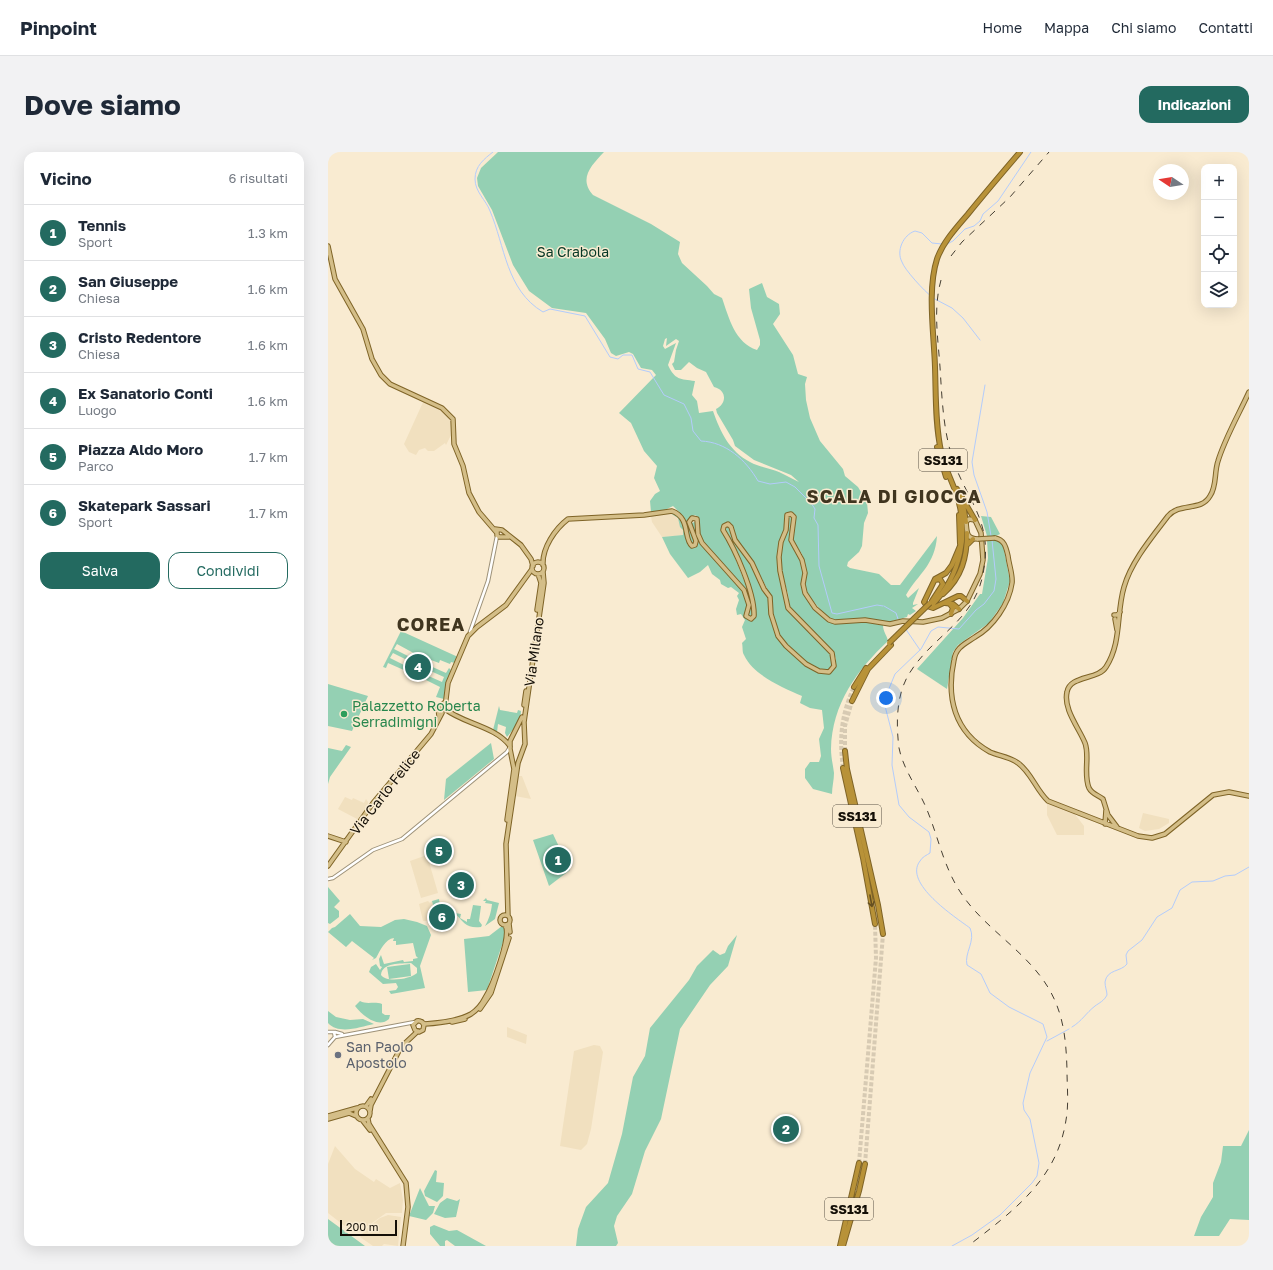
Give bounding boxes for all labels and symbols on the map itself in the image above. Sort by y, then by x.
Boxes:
north arrow [1153,164,1189,200]
park label: Sa Crabola [537,243,609,260]
road number: SS131 [919,449,967,471]
district label: SCALA DI GIOCCA [807,485,981,507]
district label: COREA [397,613,465,635]
street label: Via Milano [520,616,547,688]
pin: 4 [405,652,431,682]
your location [876,688,896,708]
place label: Palazzetto Roberta Serradimigni [352,697,481,730]
marker: Palazzetto Roberta Serradimigni [339,709,349,719]
street label: Via Carlo Felice [346,745,423,838]
road number: SS131 [833,805,881,827]
pin: 5 [426,836,452,866]
pin: 1 [545,845,571,875]
pin: 3 [448,870,474,900]
one-way arrow [868,894,876,907]
pin: 6 [429,902,455,932]
place label: San Paolo Apostolo [346,1038,413,1071]
marker: San Paolo Apostolo [333,1050,343,1060]
pin: 2 [773,1114,799,1144]
road number: SS131 [825,1198,873,1220]
scale bar [340,1218,397,1237]

